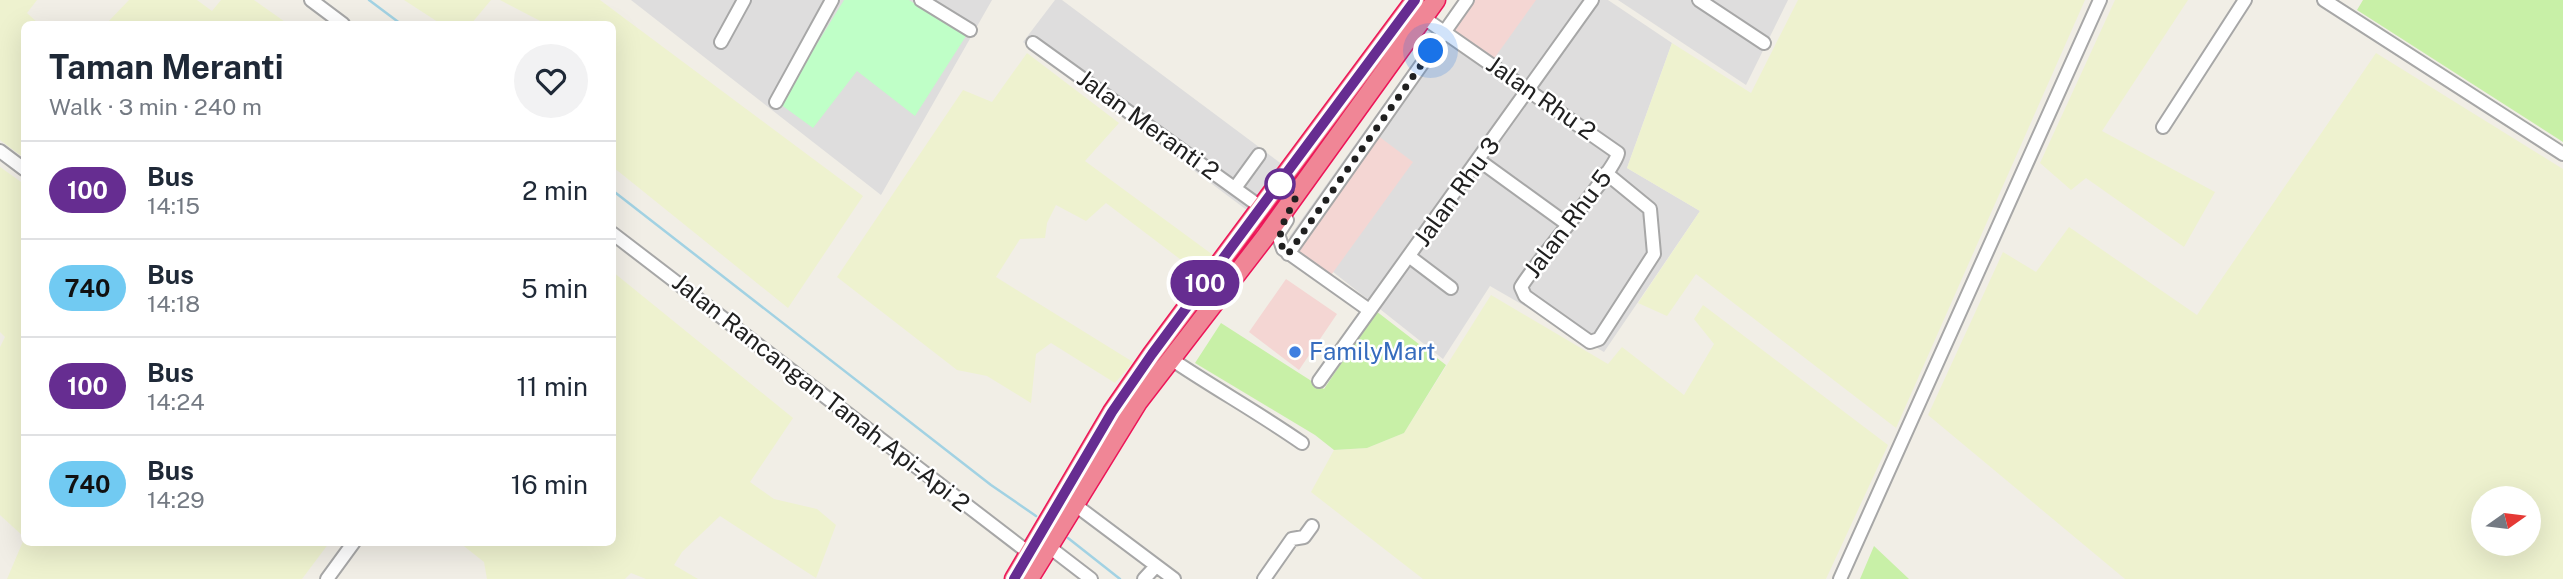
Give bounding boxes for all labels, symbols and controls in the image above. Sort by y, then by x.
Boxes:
your location [1413,33,1448,68]
button: heart [514,44,588,118]
text: Taman Meranti [49,48,283,86]
street label: Jalan Rhu 2 [1482,49,1601,145]
street label: Jalan Meranti 2 [1072,63,1225,185]
text: Walk · 3 min · 240 m [49,93,262,120]
street label: Jalan Rhu 3 [1407,132,1505,251]
text: Bus [147,161,194,192]
street label: Jalan Rhu 5 [1518,164,1617,283]
unlabelled marker [1265,169,1295,199]
text: 2 min [522,175,588,206]
text: 100 [67,176,108,204]
text: 14:15 [147,192,200,219]
text: Bus [147,259,194,290]
line badge: 100 [1165,260,1245,306]
street label: Jalan Rancangan Tanah Api-Api 2 [667,267,976,517]
text: 100 [1184,269,1226,297]
text: 5 min [521,273,588,304]
text: 740 [65,274,110,302]
text: 14:18 [147,290,200,317]
place label: FamilyMart [1309,337,1436,365]
marker: FamilyMart [1287,344,1303,360]
text: Bus [147,357,194,388]
text: 11 min [516,371,588,402]
text: 100 [67,372,108,400]
text: 14:24 [147,388,205,415]
text: Bus [147,455,194,486]
text: 16 min [511,469,588,500]
text: 740 [65,470,110,498]
text: 14:29 [147,486,205,513]
north arrow [2471,486,2541,556]
map controls [2471,486,2541,556]

